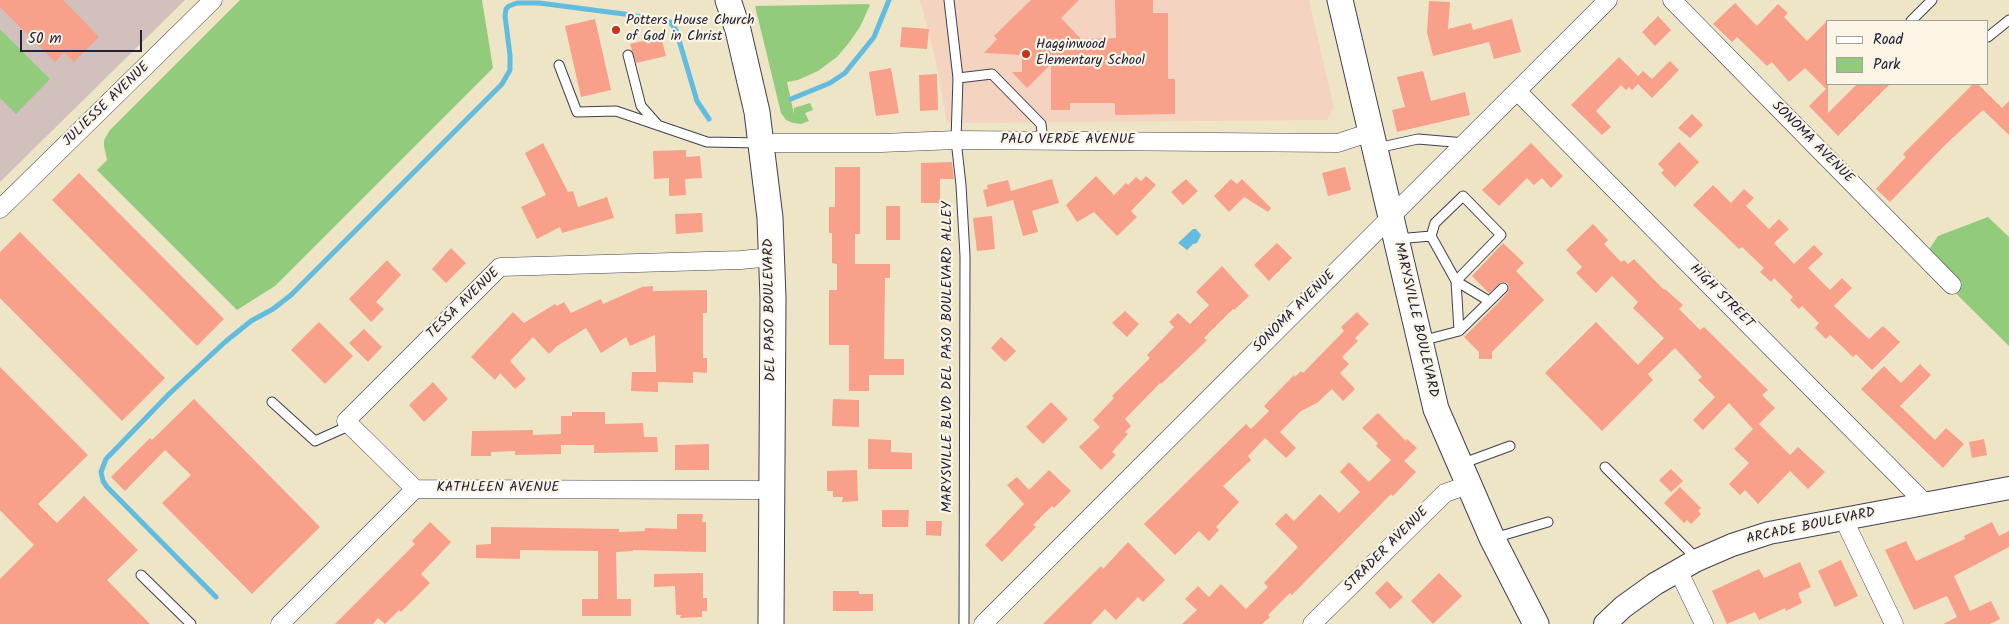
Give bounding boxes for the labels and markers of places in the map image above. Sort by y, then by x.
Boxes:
place label: Potters House Church of God in Christ [626,14,755,46]
marker: Potters House Church of God in Christ [610,24,622,36]
place label: Hagginwood Elementary School [1036,38,1145,70]
marker: Hagginwood Elementary School [1020,48,1032,60]

